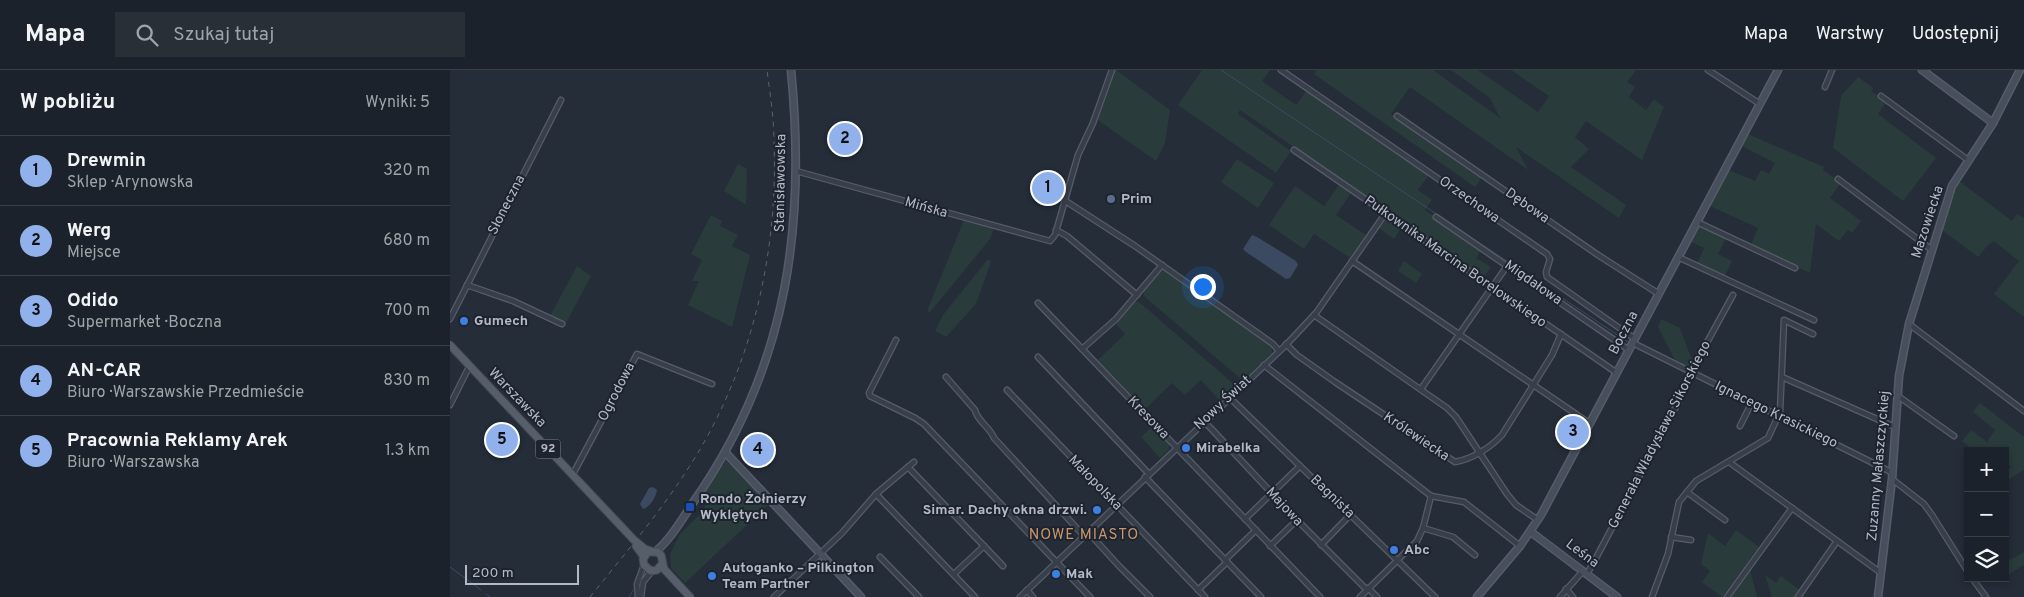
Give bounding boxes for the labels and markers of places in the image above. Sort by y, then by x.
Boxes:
pin: 2 [829,120,861,158]
pin: 1 [1032,169,1064,207]
place label: Prim [1121,191,1152,208]
marker: Prim [1105,193,1117,205]
place label: Gumech [474,313,528,330]
marker: Gumech [458,315,470,327]
pin: 3 [1557,413,1589,451]
pin: 5 [486,421,518,459]
pin: 4 [742,431,774,469]
place label: Mirabelka [1196,440,1260,457]
marker: Mirabelka [1180,442,1192,454]
place label: Rondo Żołnierzy Wyklętych [700,491,807,524]
marker: Rondo Żołnierzy Wyklętych [684,501,696,513]
place label: Simar. Dachy okna drzwi. [923,502,1087,519]
marker: Simar. Dachy okna drzwi. [1091,504,1103,516]
place label: Abc [1404,542,1430,559]
marker: Abc [1388,544,1400,556]
place label: Autoganko – Pilkington Team Partner [722,560,874,593]
place label: Mak [1066,566,1093,583]
marker: Mak [1050,568,1062,580]
marker: Autoganko – Pilkington Team Partner [706,570,718,582]

